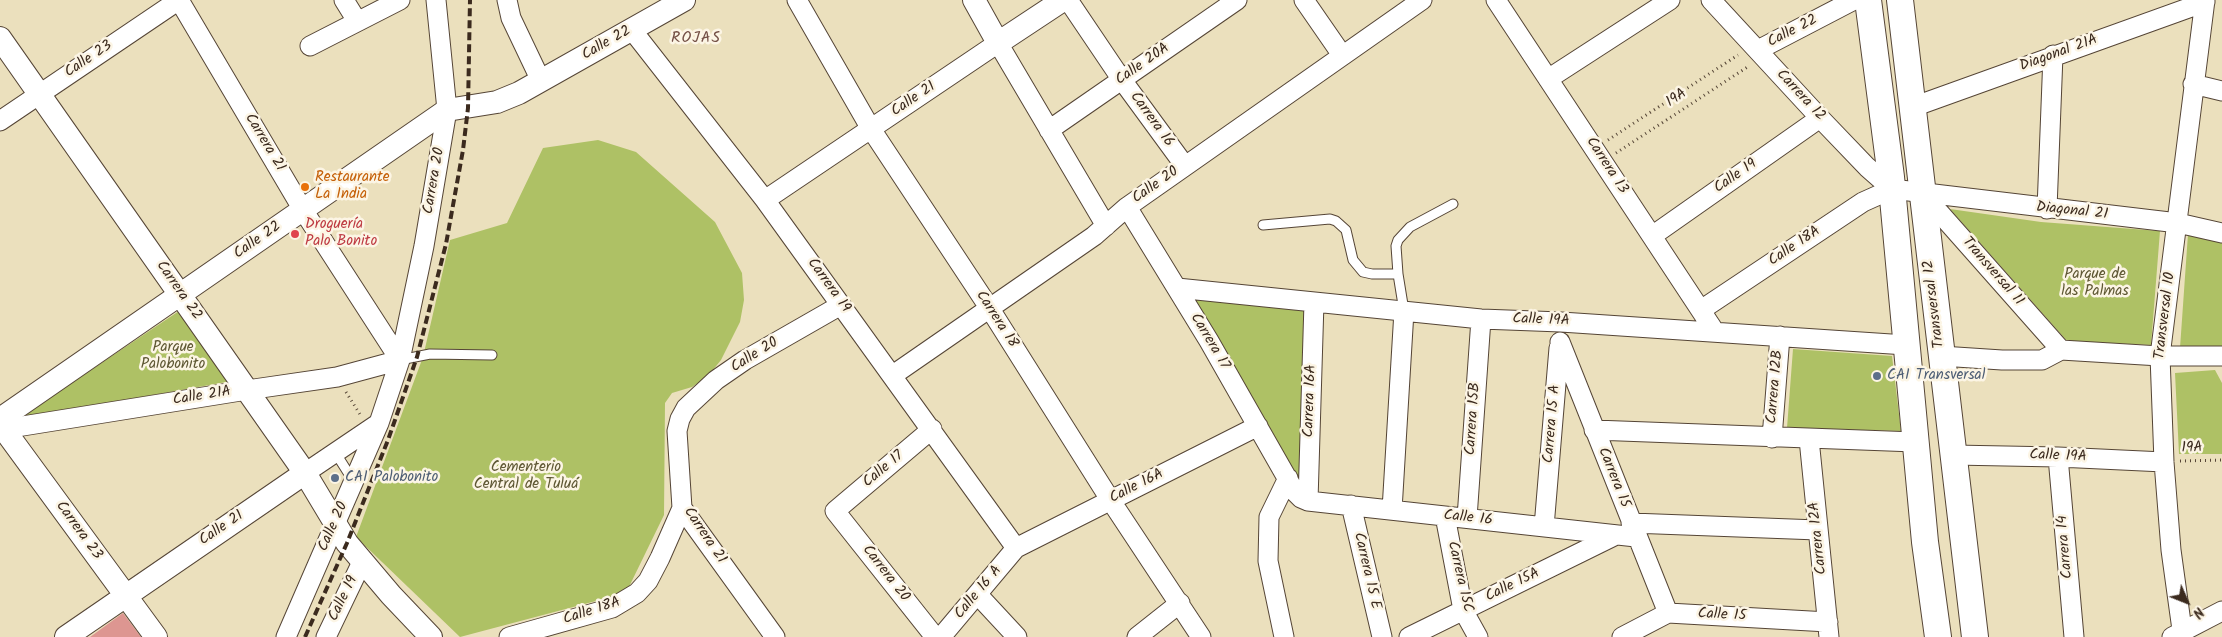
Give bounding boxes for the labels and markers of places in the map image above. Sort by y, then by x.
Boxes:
place label: Restaurante La India [315,169,390,204]
marker: Restaurante La India [299,181,311,193]
place label: Droguería Palo Bonito [305,216,377,251]
marker: Droguería Palo Bonito [289,228,301,240]
place label: CAI Transversal [1887,367,1985,385]
marker: CAI Transversal [1871,370,1883,382]
place label: CAI Palobonito [345,469,438,487]
marker: CAI Palobonito [329,472,341,484]

